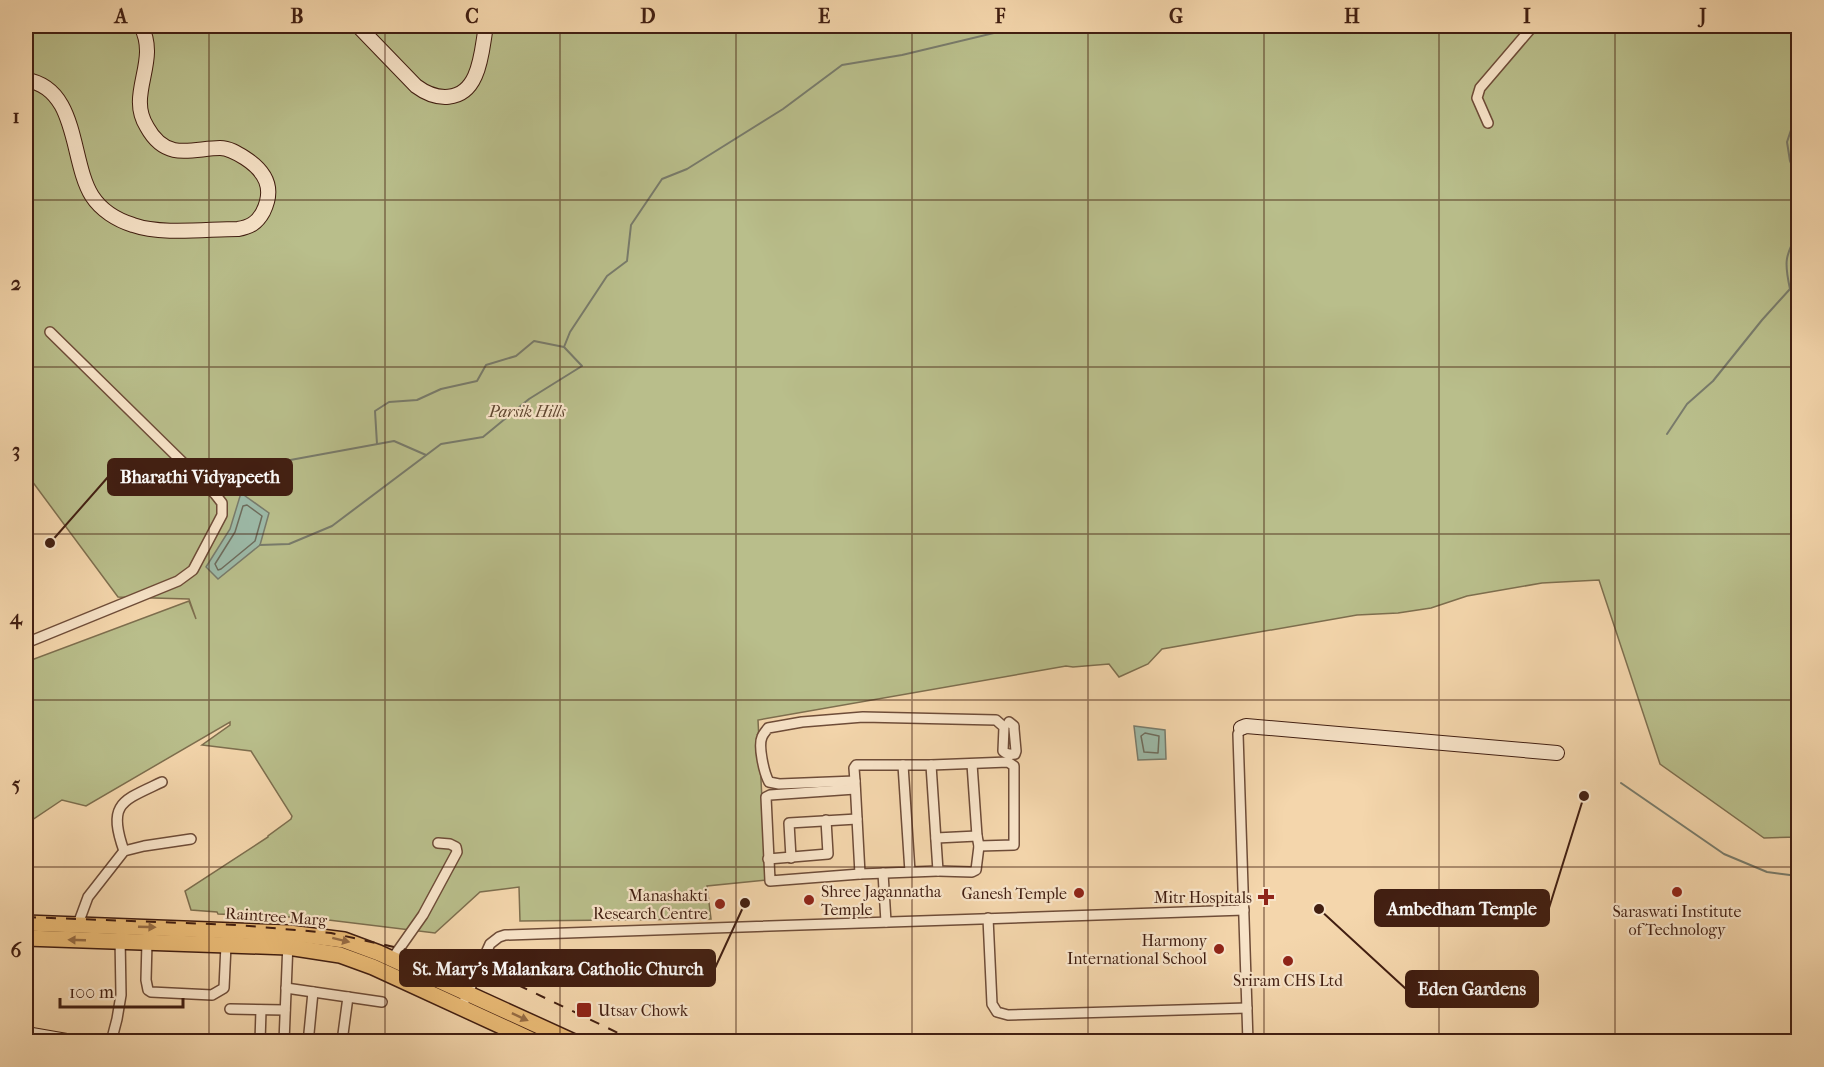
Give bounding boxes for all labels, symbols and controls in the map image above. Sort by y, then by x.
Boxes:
text: A [113,5,129,28]
text: B [290,5,304,28]
text: C [465,5,479,28]
text: D [640,5,656,28]
text: E [818,5,830,28]
text: F [994,5,1006,28]
text: G [1169,5,1183,28]
text: H [1344,5,1360,28]
text: I [1523,5,1531,28]
text: J [1697,5,1707,28]
text: 1 [12,105,20,128]
text: 2 [11,272,21,295]
park label: Parsik Hills [488,402,566,421]
text: 3 [12,439,20,462]
callout: Bharathi Vidyapeeth [108,459,292,495]
text: Bharathi Vidyapeeth [120,467,281,488]
text: 4 [9,606,23,630]
text: 5 [12,773,21,796]
place label: Shree Jagannatha Temple [821,882,942,919]
place label: Ganesh Temple [961,884,1067,903]
marker: Saraswati Institute of Technology [1670,885,1684,899]
place label: Manashakti Research Centre [593,886,708,923]
marker: Ganesh Temple [1072,886,1086,900]
place label: Mitr Hospitals [1154,888,1252,907]
marker: Mitr Hospitals [1257,888,1275,906]
callout: Ambedham Temple [1375,890,1549,926]
marker: Shree Jagannatha Temple [802,893,816,907]
marker: Manashakti Research Centre [713,897,727,911]
text: Ambedham Temple [1386,899,1537,920]
place label: Saraswati Institute of Technology [1613,902,1742,939]
street label: Raintree Marg [224,903,328,930]
one-way arrow [137,922,156,931]
place label: Harmony International School [1067,931,1208,968]
one-way arrow [67,935,86,945]
one-way arrow [332,936,350,946]
text: 6 [11,939,23,962]
marker: Harmony International School [1212,942,1226,956]
callout: St. Mary's Malankara Catholic Church [400,950,715,986]
marker: Sriram CHS Ltd [1281,954,1295,968]
text: St. Mary's Malankara Catholic Church [412,959,705,980]
scale bar [60,971,183,1009]
place label: Sriram CHS Ltd [1233,971,1343,990]
callout: Eden Gardens [1406,971,1538,1007]
text: Eden Gardens [1418,979,1526,1000]
text: 100 m [69,982,114,1003]
marker: Utsav Chowk [575,1001,593,1019]
place label: Utsav Chowk [598,1001,689,1020]
one-way arrow [512,1012,530,1022]

